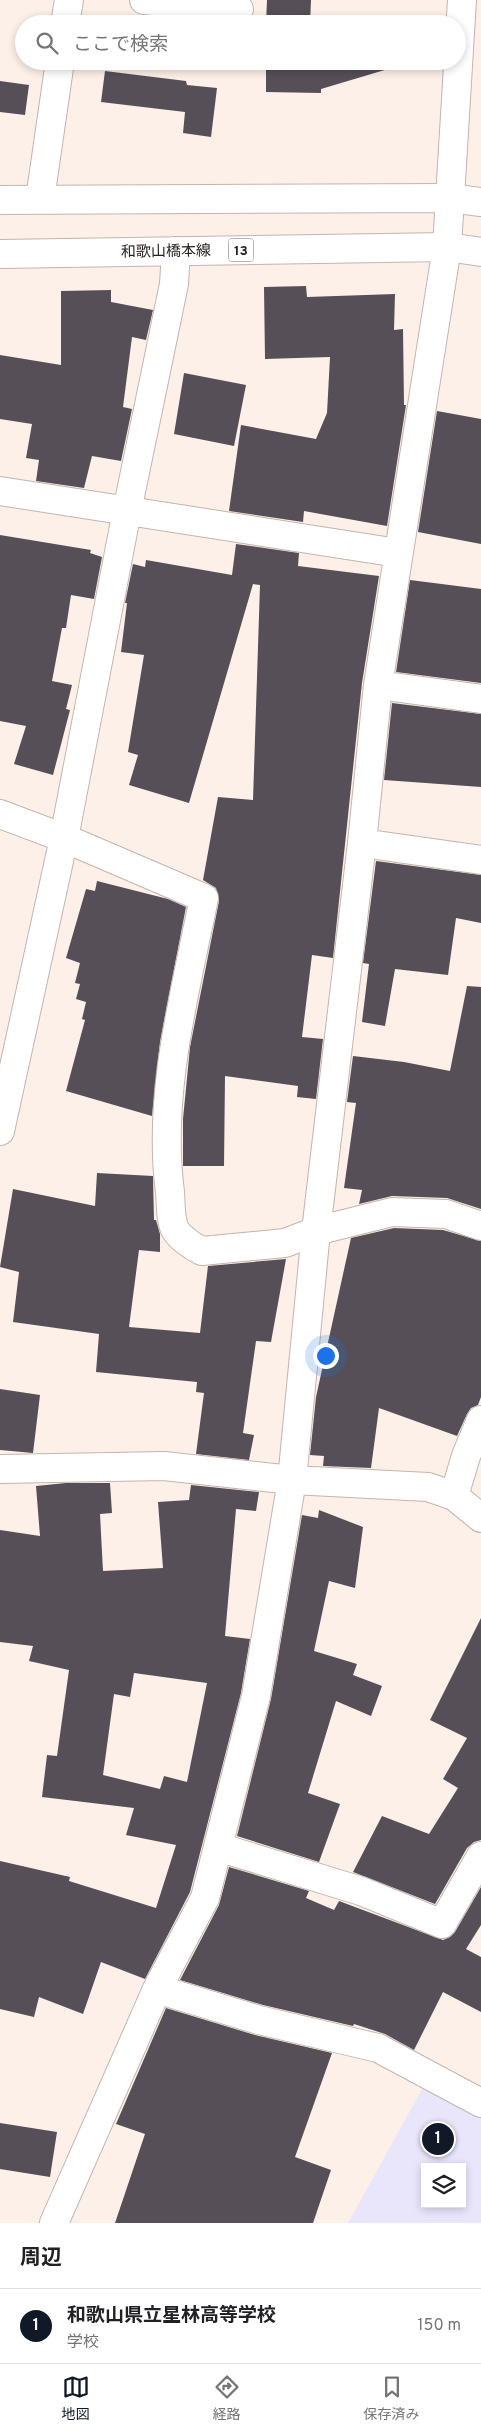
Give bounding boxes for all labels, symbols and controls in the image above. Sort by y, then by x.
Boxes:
search box [15,15,466,70]
icon: search [33,29,61,57]
text: ここで検索 [73,33,168,57]
road number: 13 [228,238,254,262]
street label: 和歌山橋本線 [121,242,211,263]
your location [313,1343,339,1369]
pin: 1 [422,2120,454,2158]
map controls [421,2163,466,2208]
button: layers [421,2163,466,2208]
text: 周辺 [20,2245,62,2272]
text: 和歌山県立星林高等学校 [67,2304,276,2328]
text: 1 [33,2316,39,2336]
text: 150 m [418,2316,461,2336]
text: 学校 [67,2333,99,2353]
tab: 地図 [62,2373,90,2424]
tab: 経路 [213,2373,241,2424]
tab: 保存済み [364,2373,420,2424]

